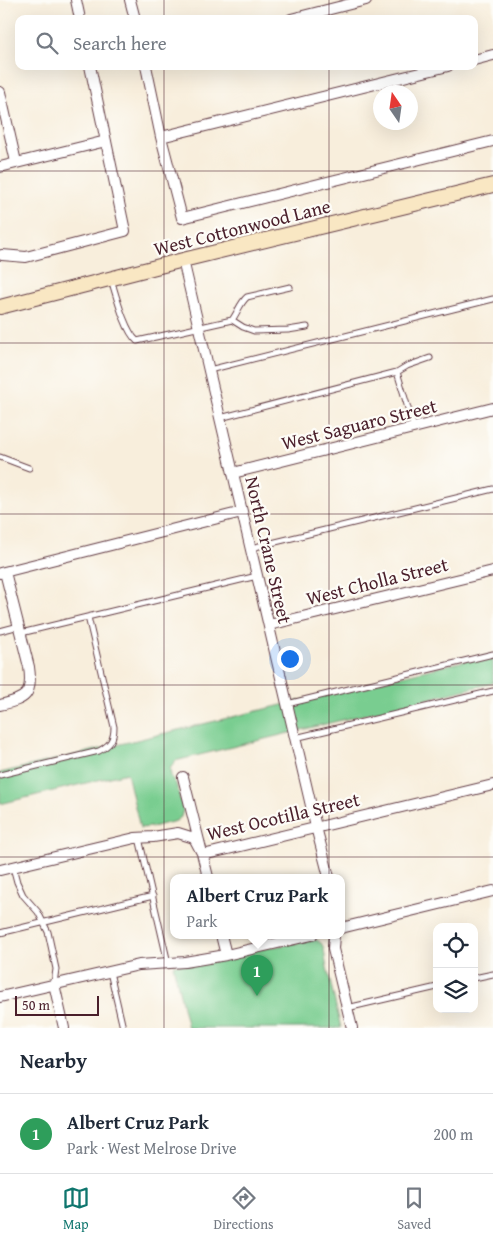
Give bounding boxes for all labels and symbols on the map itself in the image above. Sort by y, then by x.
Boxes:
north arrow [373,85,418,130]
street label: West Cottonwood Lane [151,191,333,263]
street label: West Saguaro Street [278,391,440,457]
street label: North Crane Street [238,474,300,627]
street label: West Cholla Street [303,550,451,612]
your location [277,646,303,672]
street label: West Ocotilla Street [204,785,363,847]
pin: 1 [241,955,273,996]
scale bar [15,993,99,1016]

